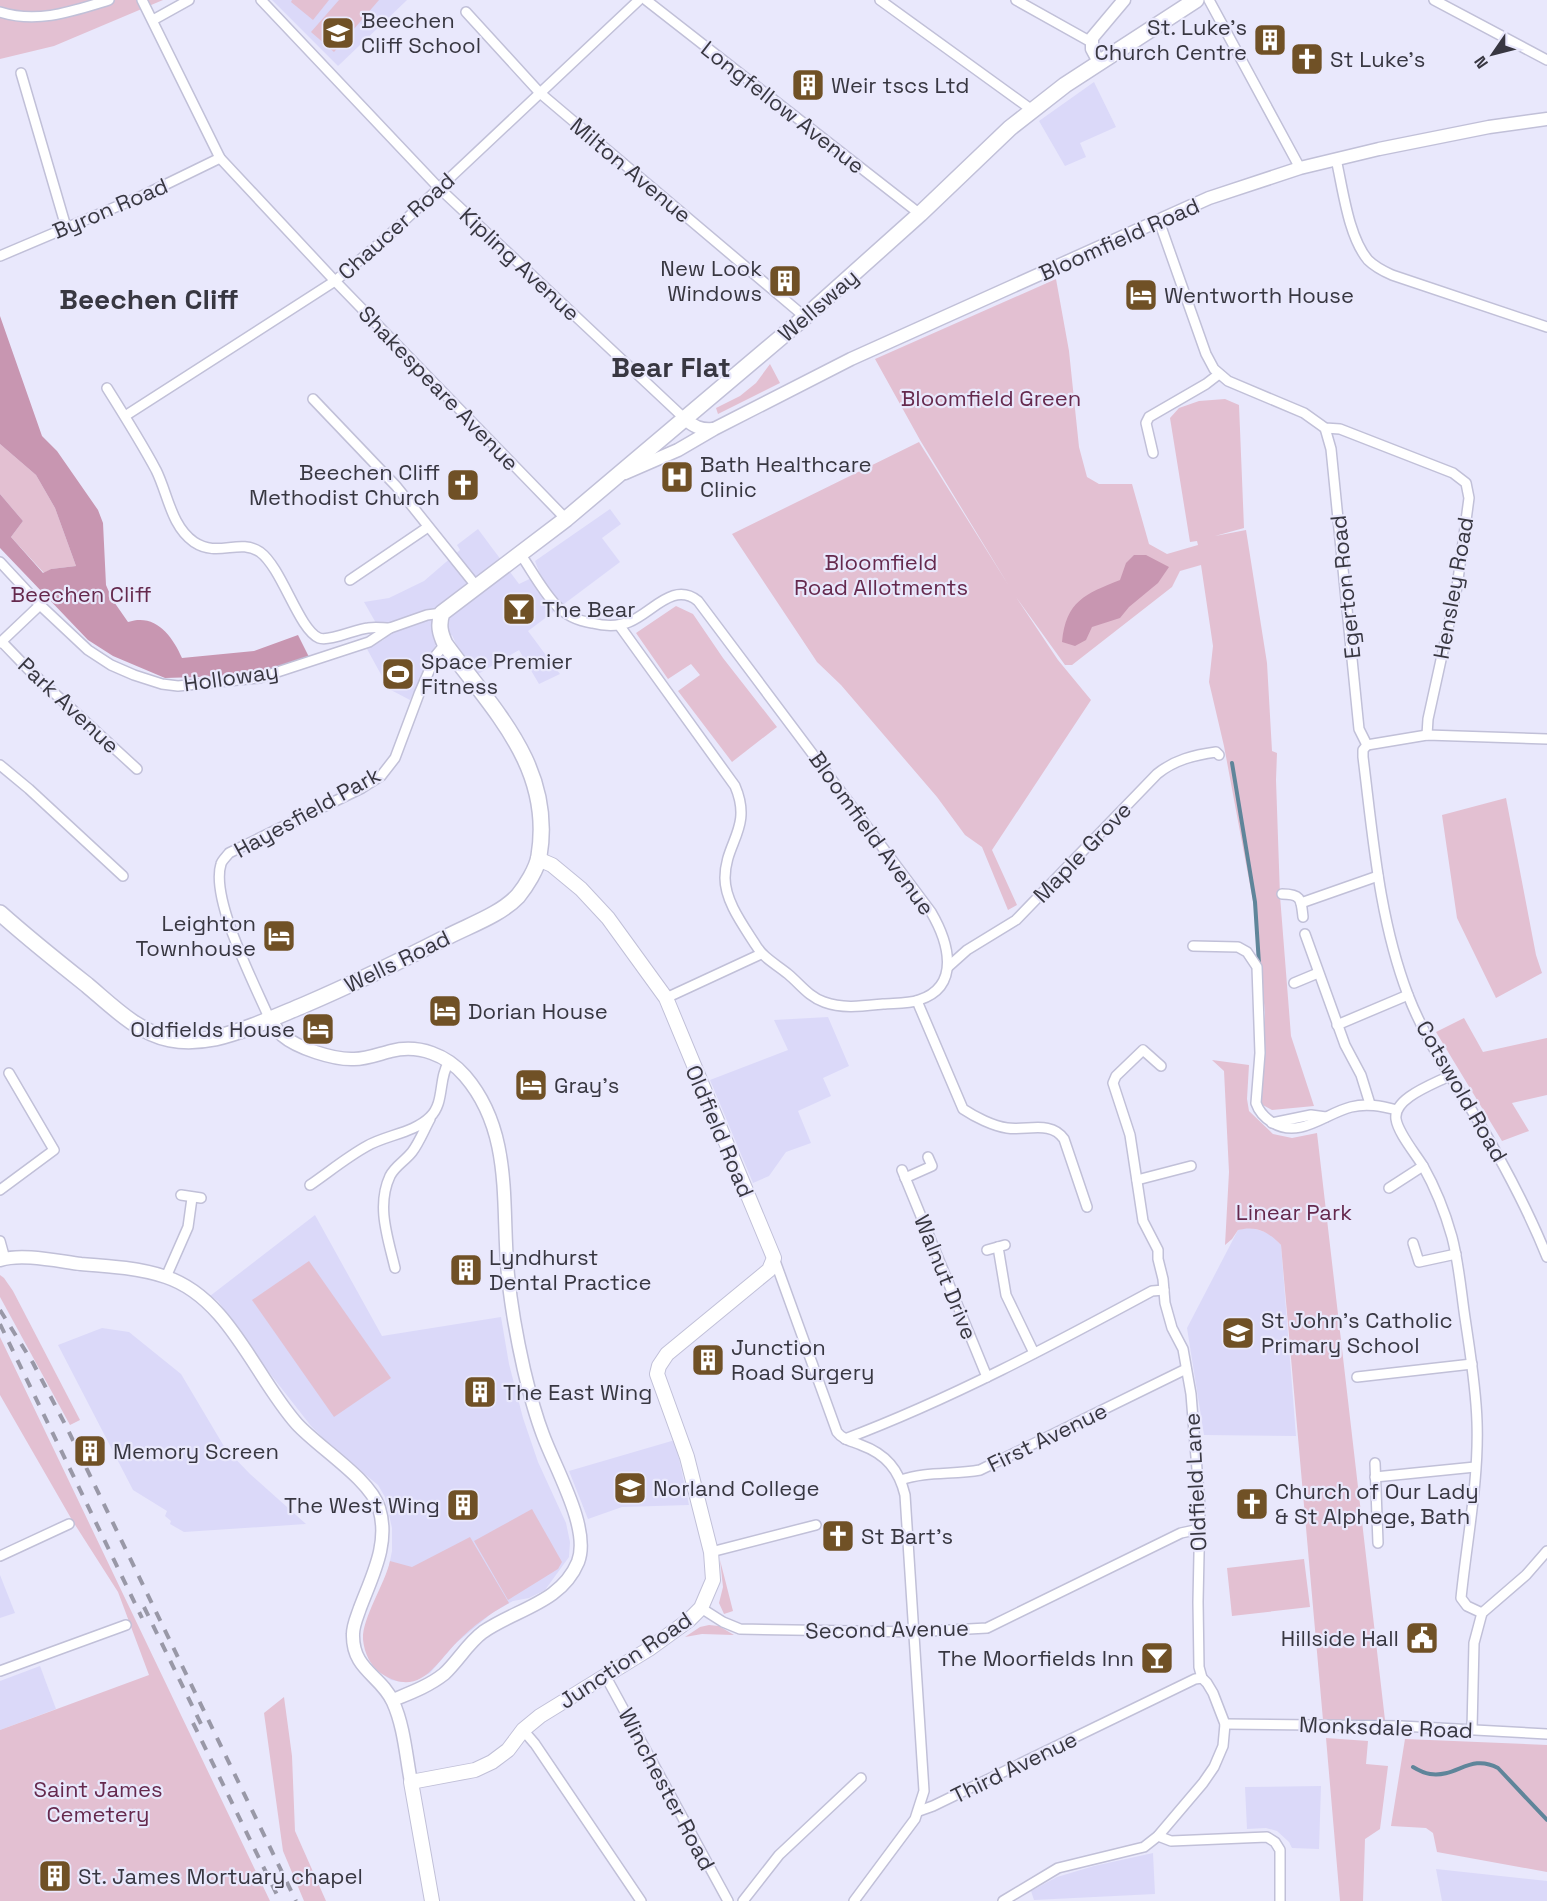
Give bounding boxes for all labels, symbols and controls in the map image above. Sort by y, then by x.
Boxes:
place label: Beechen Cliff School [361,6,481,59]
place label: St. Luke's Church Centre [1095,13,1247,66]
school or university icon: Beechen Cliff School [320,15,356,51]
building icon: St. Luke's Church Centre [1252,22,1288,58]
north arrow [1463,24,1523,84]
street label: Longfellow Avenue [695,34,871,180]
church icon: St Luke's [1289,41,1325,77]
place label: St Luke's [1330,45,1425,73]
text: N [1469,52,1493,73]
building icon: Weir tscs Ltd [790,67,826,103]
place label: Weir tscs Ltd [831,71,969,99]
street label: Milton Avenue [565,111,697,229]
street label: Chaucer Road [332,166,460,286]
street label: Byron Road [48,171,172,245]
street label: Bloomfield Road [1034,191,1204,287]
street label: Kipling Avenue [454,201,586,327]
place label: New Look Windows [660,254,762,307]
street label: Wellsway [772,262,864,348]
building icon: New Look Windows [767,263,803,299]
hotel icon: Wentworth House [1123,277,1159,313]
district label: Beechen Cliff [59,281,239,317]
place label: Wentworth House [1164,281,1354,309]
street label: Shakespeare Avenue [353,299,525,477]
district label: Bear Flat [611,349,731,385]
park label: Bloomfield Green [901,384,1081,412]
place label: Bath Healthcare Clinic [700,450,872,503]
place label: Beechen Cliff Methodist Church [249,458,440,511]
hospital icon: Bath Healthcare Clinic [659,459,695,495]
church icon: Beechen Cliff Methodist Church [445,467,481,503]
street label: Egerton Road [1324,514,1366,660]
street label: Hensley Road [1427,515,1479,661]
park label: Bloomfield Road Allotments [794,548,968,601]
park label: Beechen Cliff [10,580,152,608]
bar icon: The Bear [501,591,537,627]
place label: The Bear [542,595,636,623]
place label: Space Premier Fitness [421,647,573,700]
street label: Park Avenue [12,651,126,759]
street label: Holloway [182,656,280,698]
sports icon: Space Premier Fitness [380,656,416,692]
street label: Bloomfield Avenue [803,745,941,921]
street label: Hayesfield Park [229,760,385,864]
street label: Maple Grove [1027,796,1137,908]
place label: Leighton Townhouse [136,909,256,962]
hotel icon: Leighton Townhouse [261,918,297,954]
street label: Wells Road [340,923,454,999]
hotel icon: Dorian House [427,993,463,1029]
place label: Dorian House [468,997,608,1025]
hotel icon: Oldfields House [300,1011,336,1047]
place label: Oldfields House [130,1015,295,1043]
street label: Cotswold Road [1410,1015,1514,1167]
street label: Oldfield Road [680,1061,760,1201]
hotel icon: Gray's [513,1067,549,1103]
place label: Gray's [554,1071,619,1099]
park label: Linear Park [1236,1198,1352,1226]
street label: Walnut Drive [908,1210,984,1344]
place label: Lyndhurst Dental Practice [489,1243,651,1296]
building icon: Lyndhurst Dental Practice [448,1252,484,1288]
place label: St John's Catholic Primary School [1261,1306,1453,1359]
school or university icon: St John's Catholic Primary School [1220,1315,1256,1351]
place label: Junction Road Surgery [731,1333,874,1386]
building icon: Junction Road Surgery [690,1342,726,1378]
building icon: The East Wing [462,1374,498,1410]
place label: The East Wing [503,1378,652,1406]
street label: First Avenue [982,1396,1112,1478]
street label: Oldfield Lane [1177,1412,1213,1552]
building icon: Memory Screen [72,1433,108,1469]
place label: Memory Screen [113,1437,279,1465]
school or university icon: Norland College [612,1470,648,1506]
place label: Norland College [653,1474,820,1502]
place label: Church of Our Lady & St Alphege, Bath [1275,1477,1479,1530]
church icon: Church of Our Lady & St Alphege, Bath [1234,1486,1270,1522]
building icon: The West Wing [445,1487,481,1523]
place label: The West Wing [284,1491,440,1519]
church icon: St Bart's [820,1518,856,1554]
place label: St Bart's [861,1522,953,1550]
street label: Junction Road [553,1605,697,1715]
street label: Second Avenue [805,1614,969,1644]
public building icon: Hillside Hall [1404,1620,1440,1656]
place label: Hillside Hall [1281,1624,1399,1652]
bar icon: The Moorfields Inn [1139,1640,1175,1676]
place label: The Moorfields Inn [938,1644,1134,1672]
street label: Winchester Road [612,1703,722,1875]
street label: Monksdale Road [1298,1710,1474,1744]
street label: Third Avenue [946,1724,1082,1810]
park label: Saint James Cemetery [33,1775,163,1828]
building icon: St. James Mortuary chapel [37,1858,73,1894]
place label: St. James Mortuary chapel [78,1862,363,1890]

